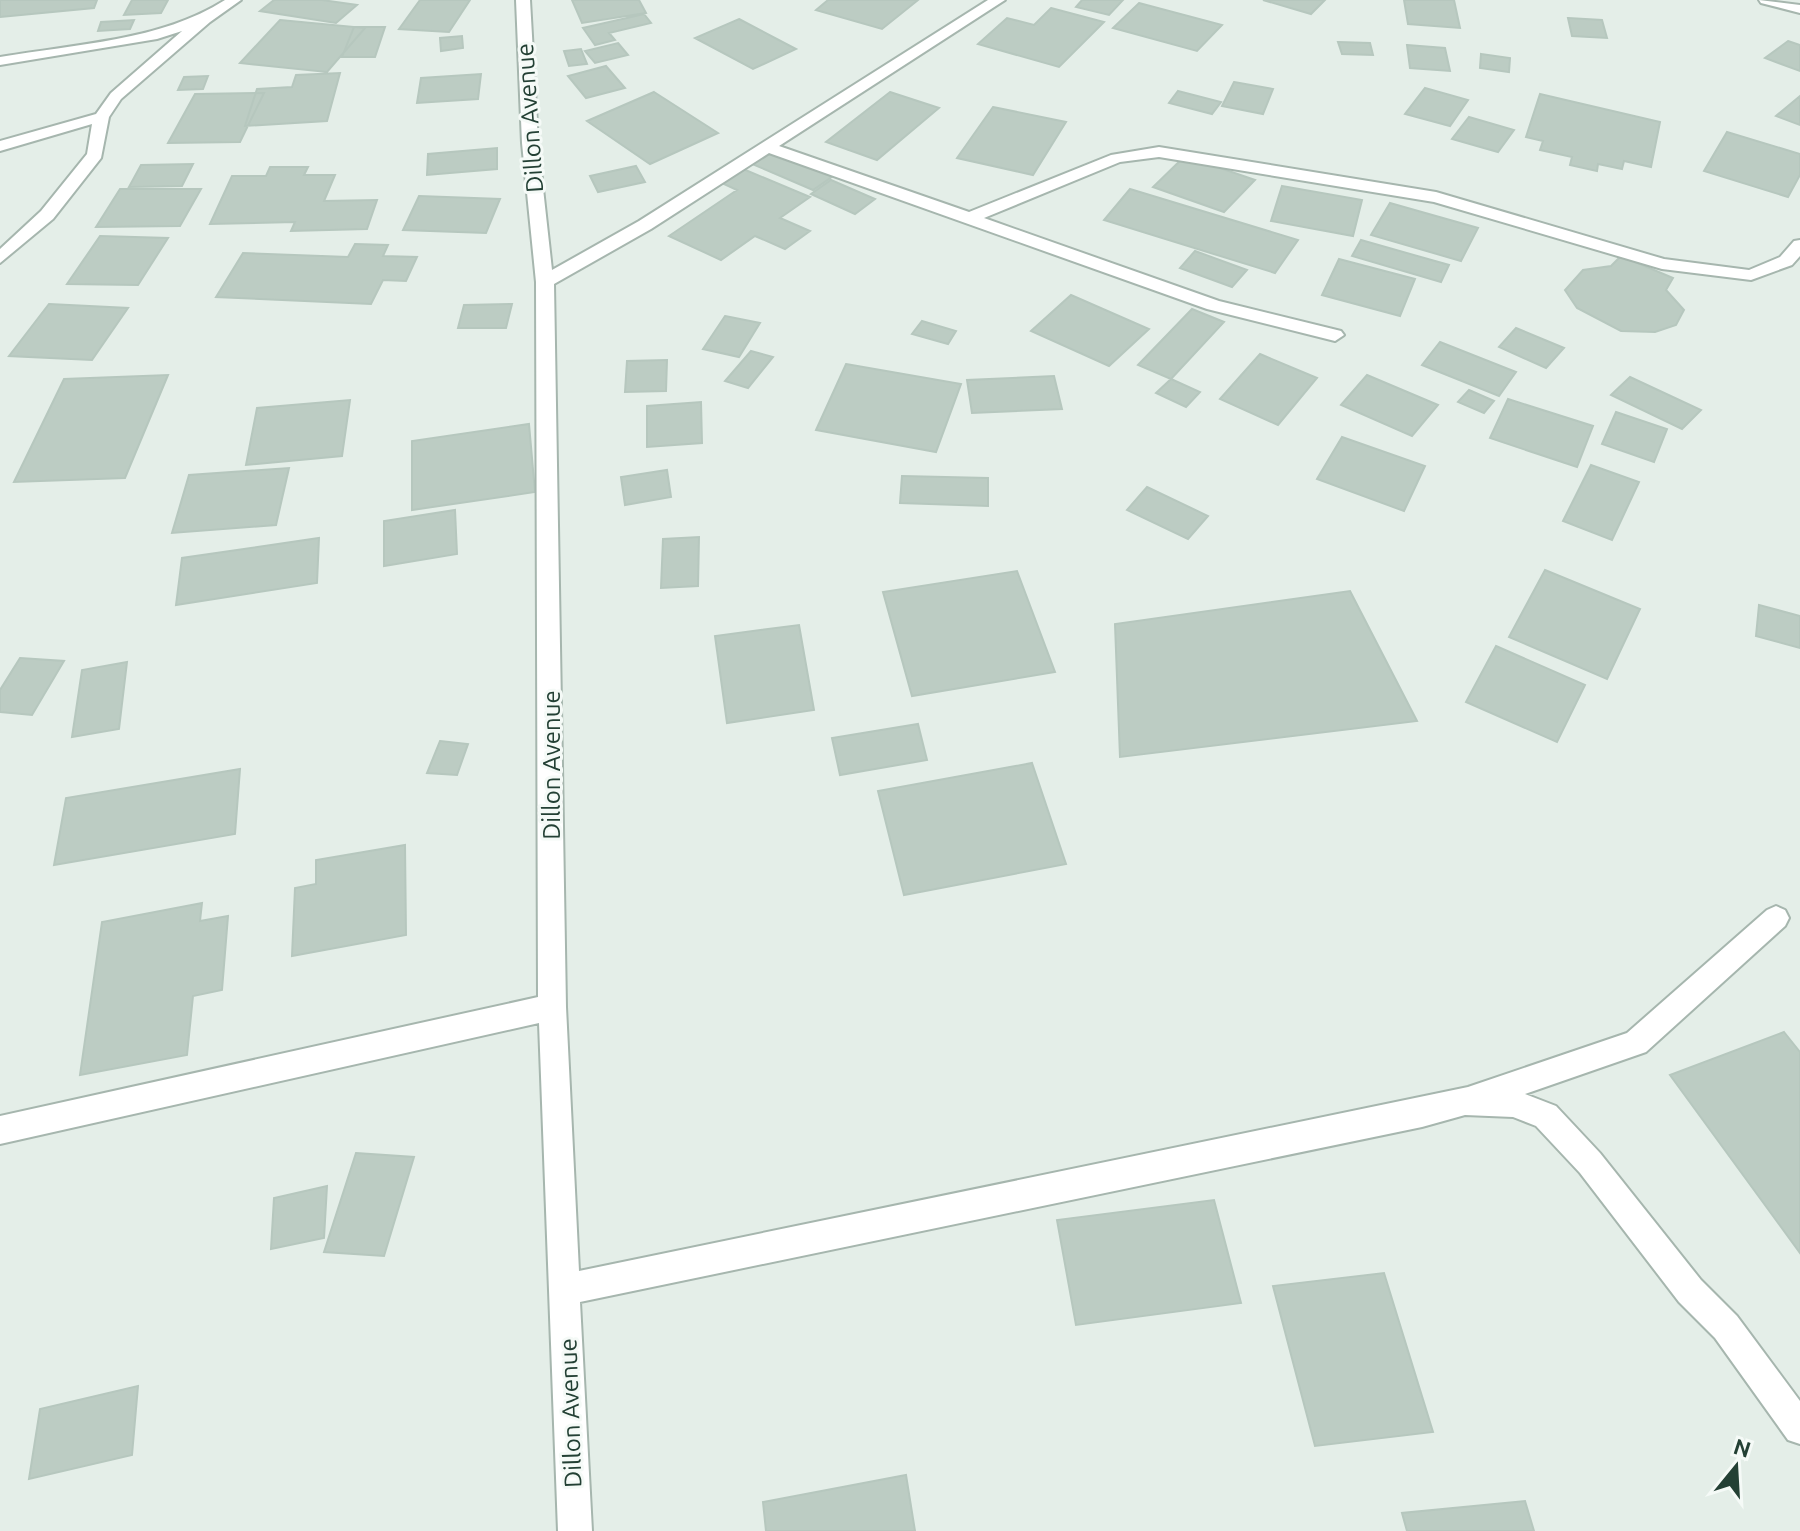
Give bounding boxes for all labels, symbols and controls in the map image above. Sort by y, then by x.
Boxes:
street label: Dillon Avenue [511,43,548,194]
street label: Dillon Avenue [538,690,565,840]
street label: Dillon Avenue [554,1338,587,1488]
north arrow [1696,1427,1776,1507]
text: N [1731,1433,1754,1462]

